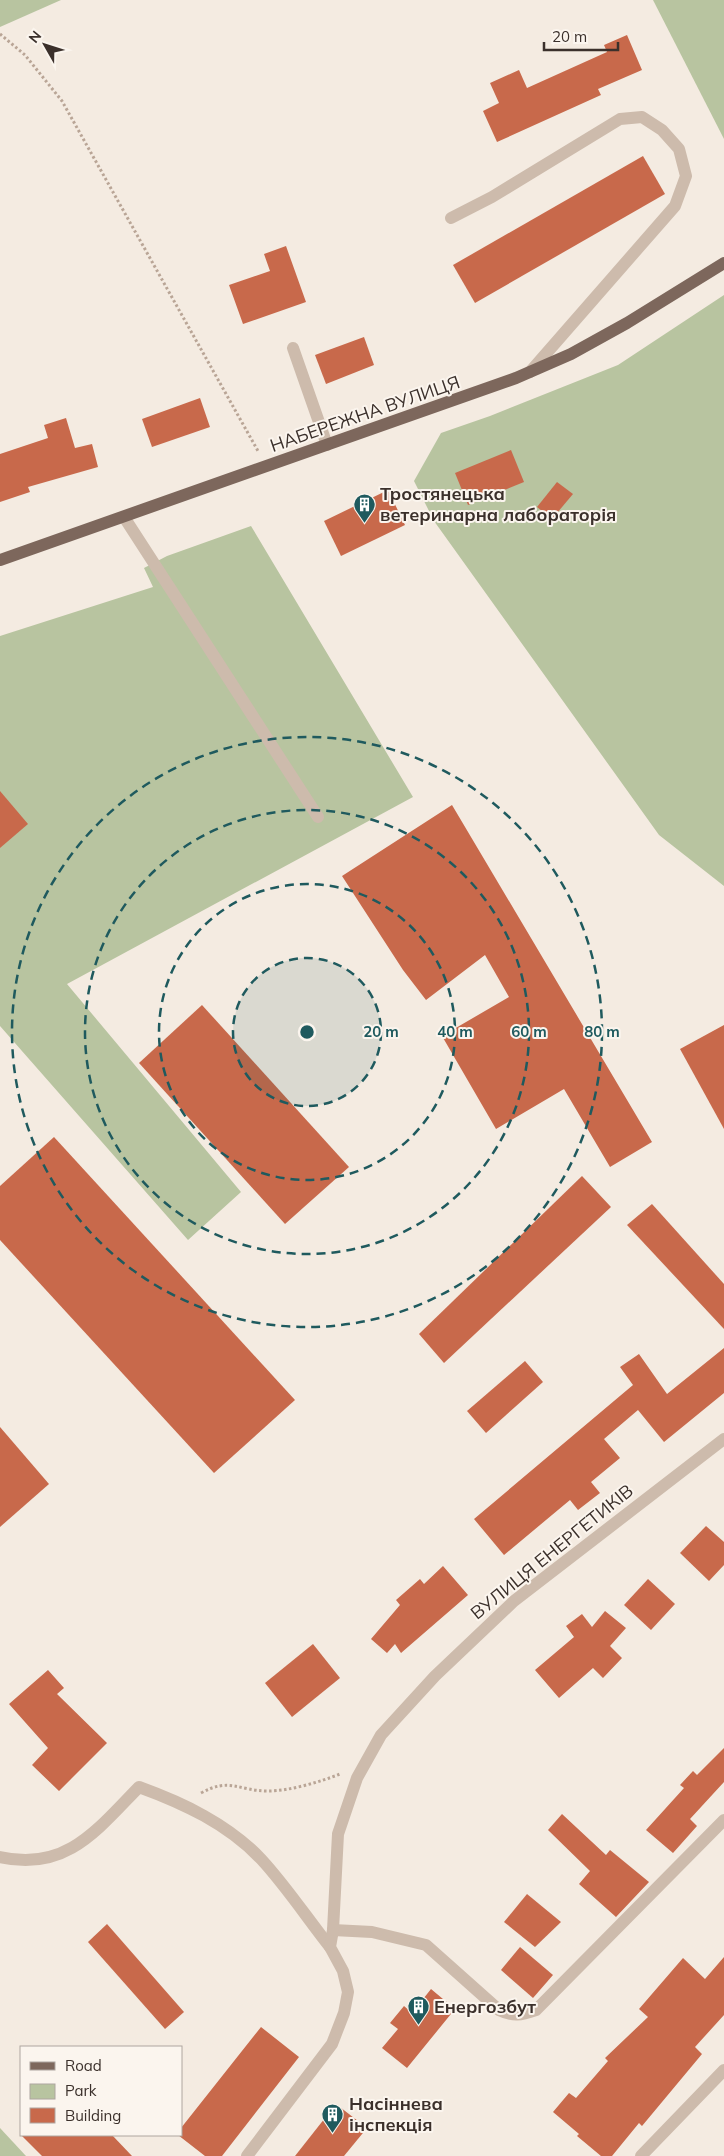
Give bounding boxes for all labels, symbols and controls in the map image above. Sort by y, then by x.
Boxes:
north arrow [20,20,70,70]
scale bar [544,20,618,52]
text: N [25,27,45,47]
text: 20 m [552,27,587,46]
street label: НАБЕРЕЖНА ВУЛИЦЯ [267,370,463,457]
place label: Тростянецька ветеринарна лабораторія [380,482,616,526]
building icon: Тростянецька ветеринарна лабораторія [352,492,376,523]
text: 20 m [363,1022,399,1041]
text: 40 m [437,1022,473,1041]
text: 60 m [511,1022,547,1041]
text: 80 m [584,1022,620,1041]
centre of rings [298,1023,316,1041]
street label: ВУЛИЦЯ ЕНЕРГЕТИКІВ [466,1479,638,1624]
building icon: Енергозбут [406,1995,430,2026]
place label: Енергозбут [434,1995,536,2018]
legend [20,2046,182,2136]
text: Road [65,2056,102,2075]
text: Park [65,2081,97,2100]
place label: Насіннева інспекція [349,2092,443,2136]
building icon: Насіннева інспекція [321,2102,345,2133]
text: Building [65,2106,121,2125]

